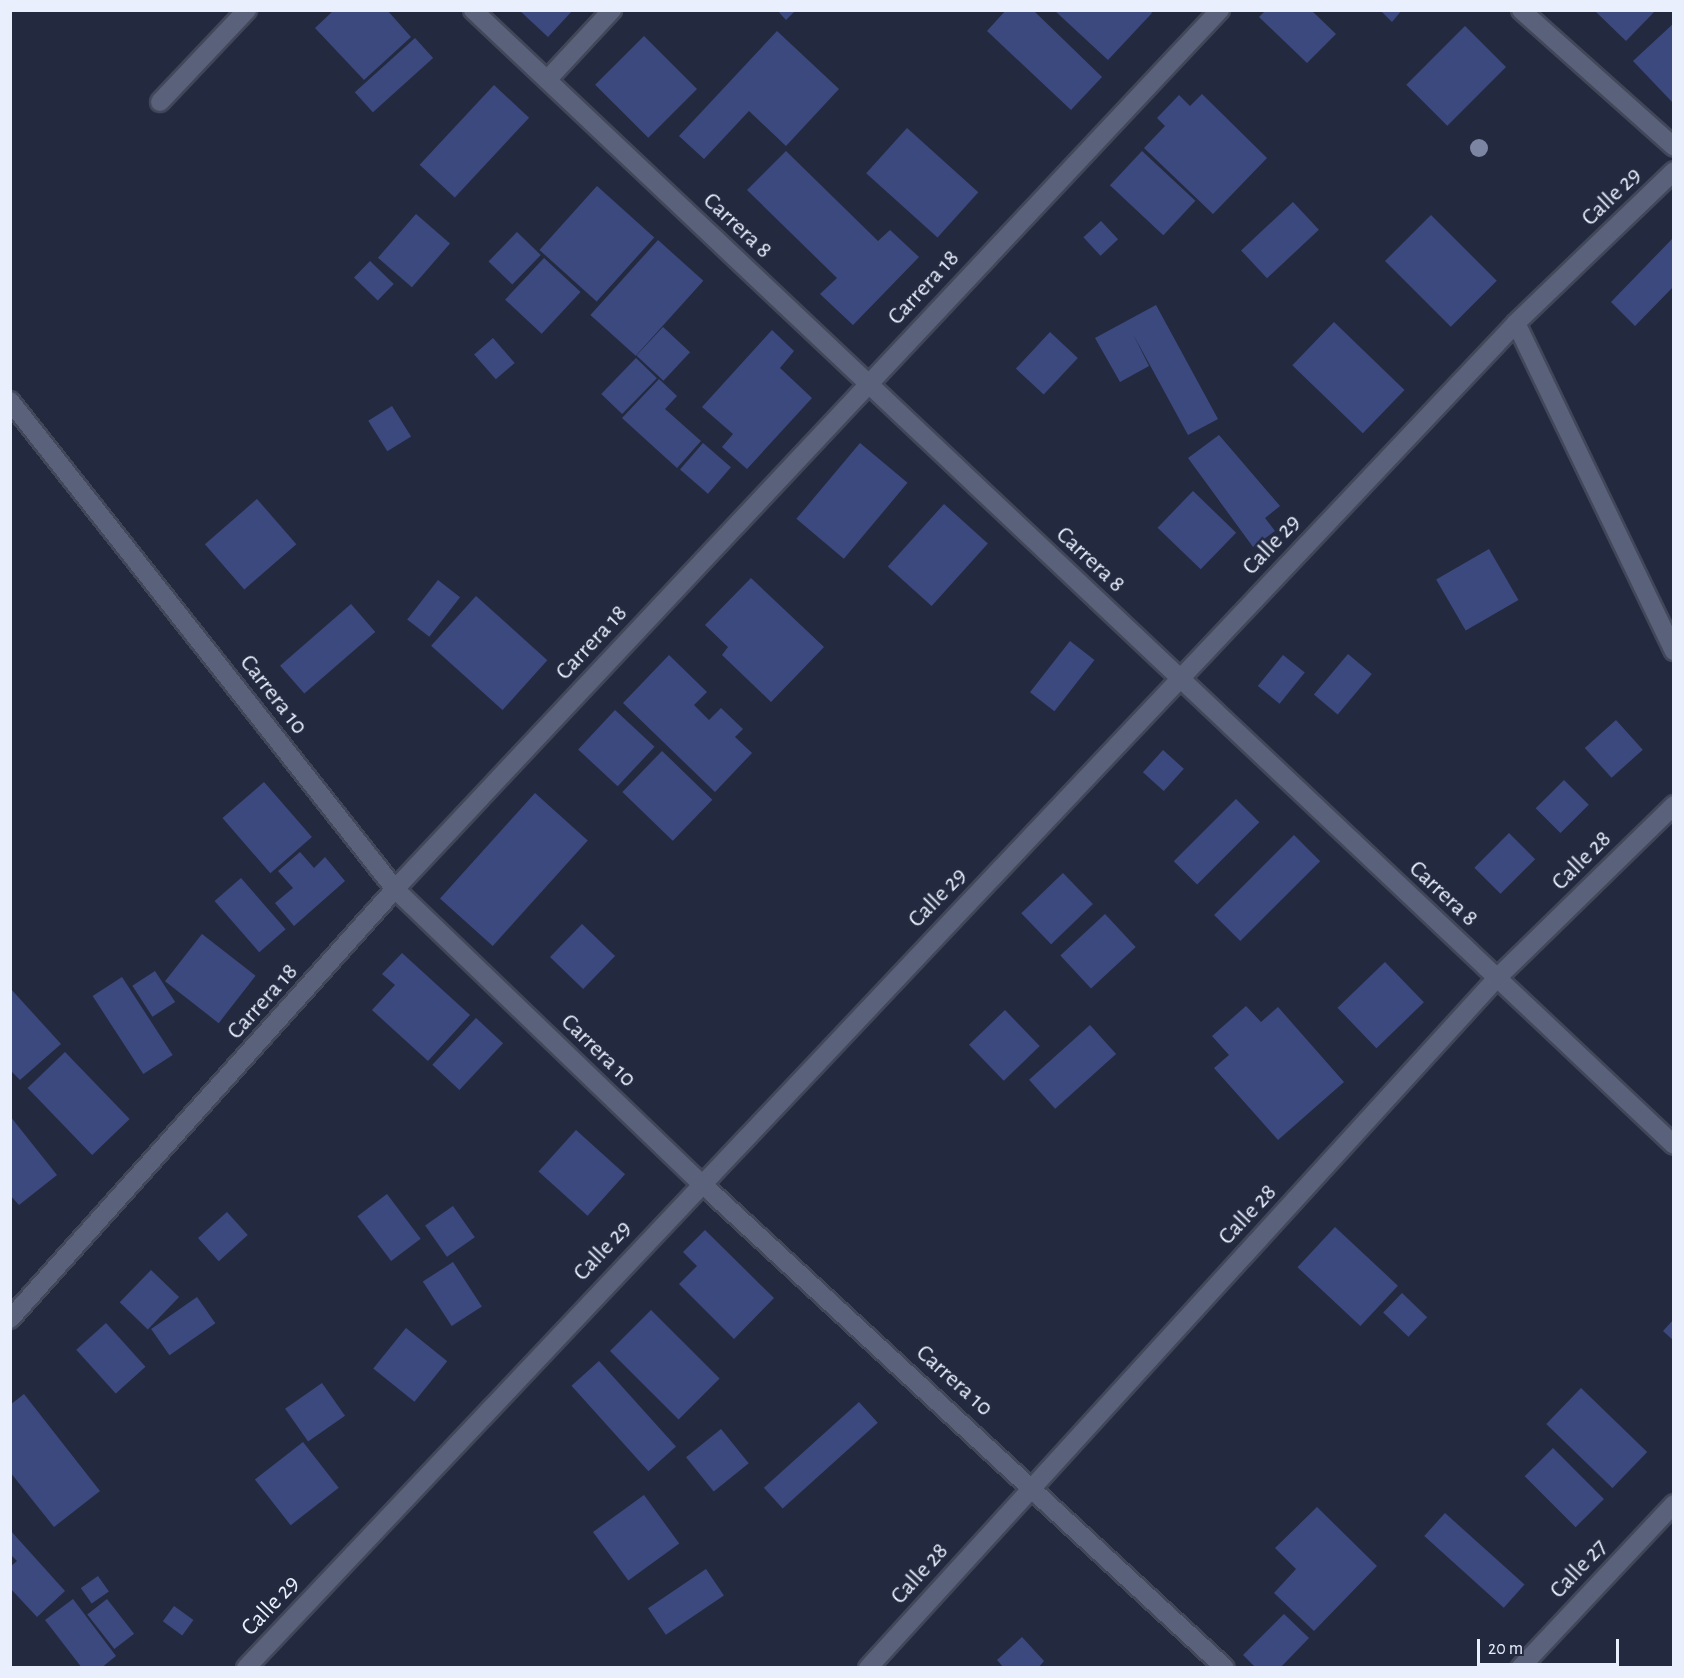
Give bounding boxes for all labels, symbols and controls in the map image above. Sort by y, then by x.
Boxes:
street label: Calle 29 [1576,161,1648,233]
street label: Carrera 8 [697,187,777,265]
street label: Carrera 18 [882,245,966,331]
street label: Calle 29 [1237,509,1307,581]
street label: Carrera 8 [1050,521,1130,599]
street label: Carrera 18 [550,600,634,686]
street label: Carrera 10 [233,649,313,741]
street label: Calle 28 [1546,825,1618,897]
street label: Carrera 8 [1403,855,1483,933]
street label: Calle 29 [902,862,974,934]
street label: Carrera 18 [221,958,305,1046]
street label: Carrera 10 [554,1008,642,1094]
street label: Calle 28 [1213,1179,1283,1251]
street label: Calle 29 [568,1215,638,1287]
street label: Carrera 10 [910,1339,998,1423]
street label: Calle 27 [1544,1533,1614,1605]
street label: Calle 28 [885,1537,955,1611]
street label: Calle 29 [236,1570,306,1642]
scale bar [1480,1627,1622,1665]
text: 20 m [1488,1640,1523,1658]

